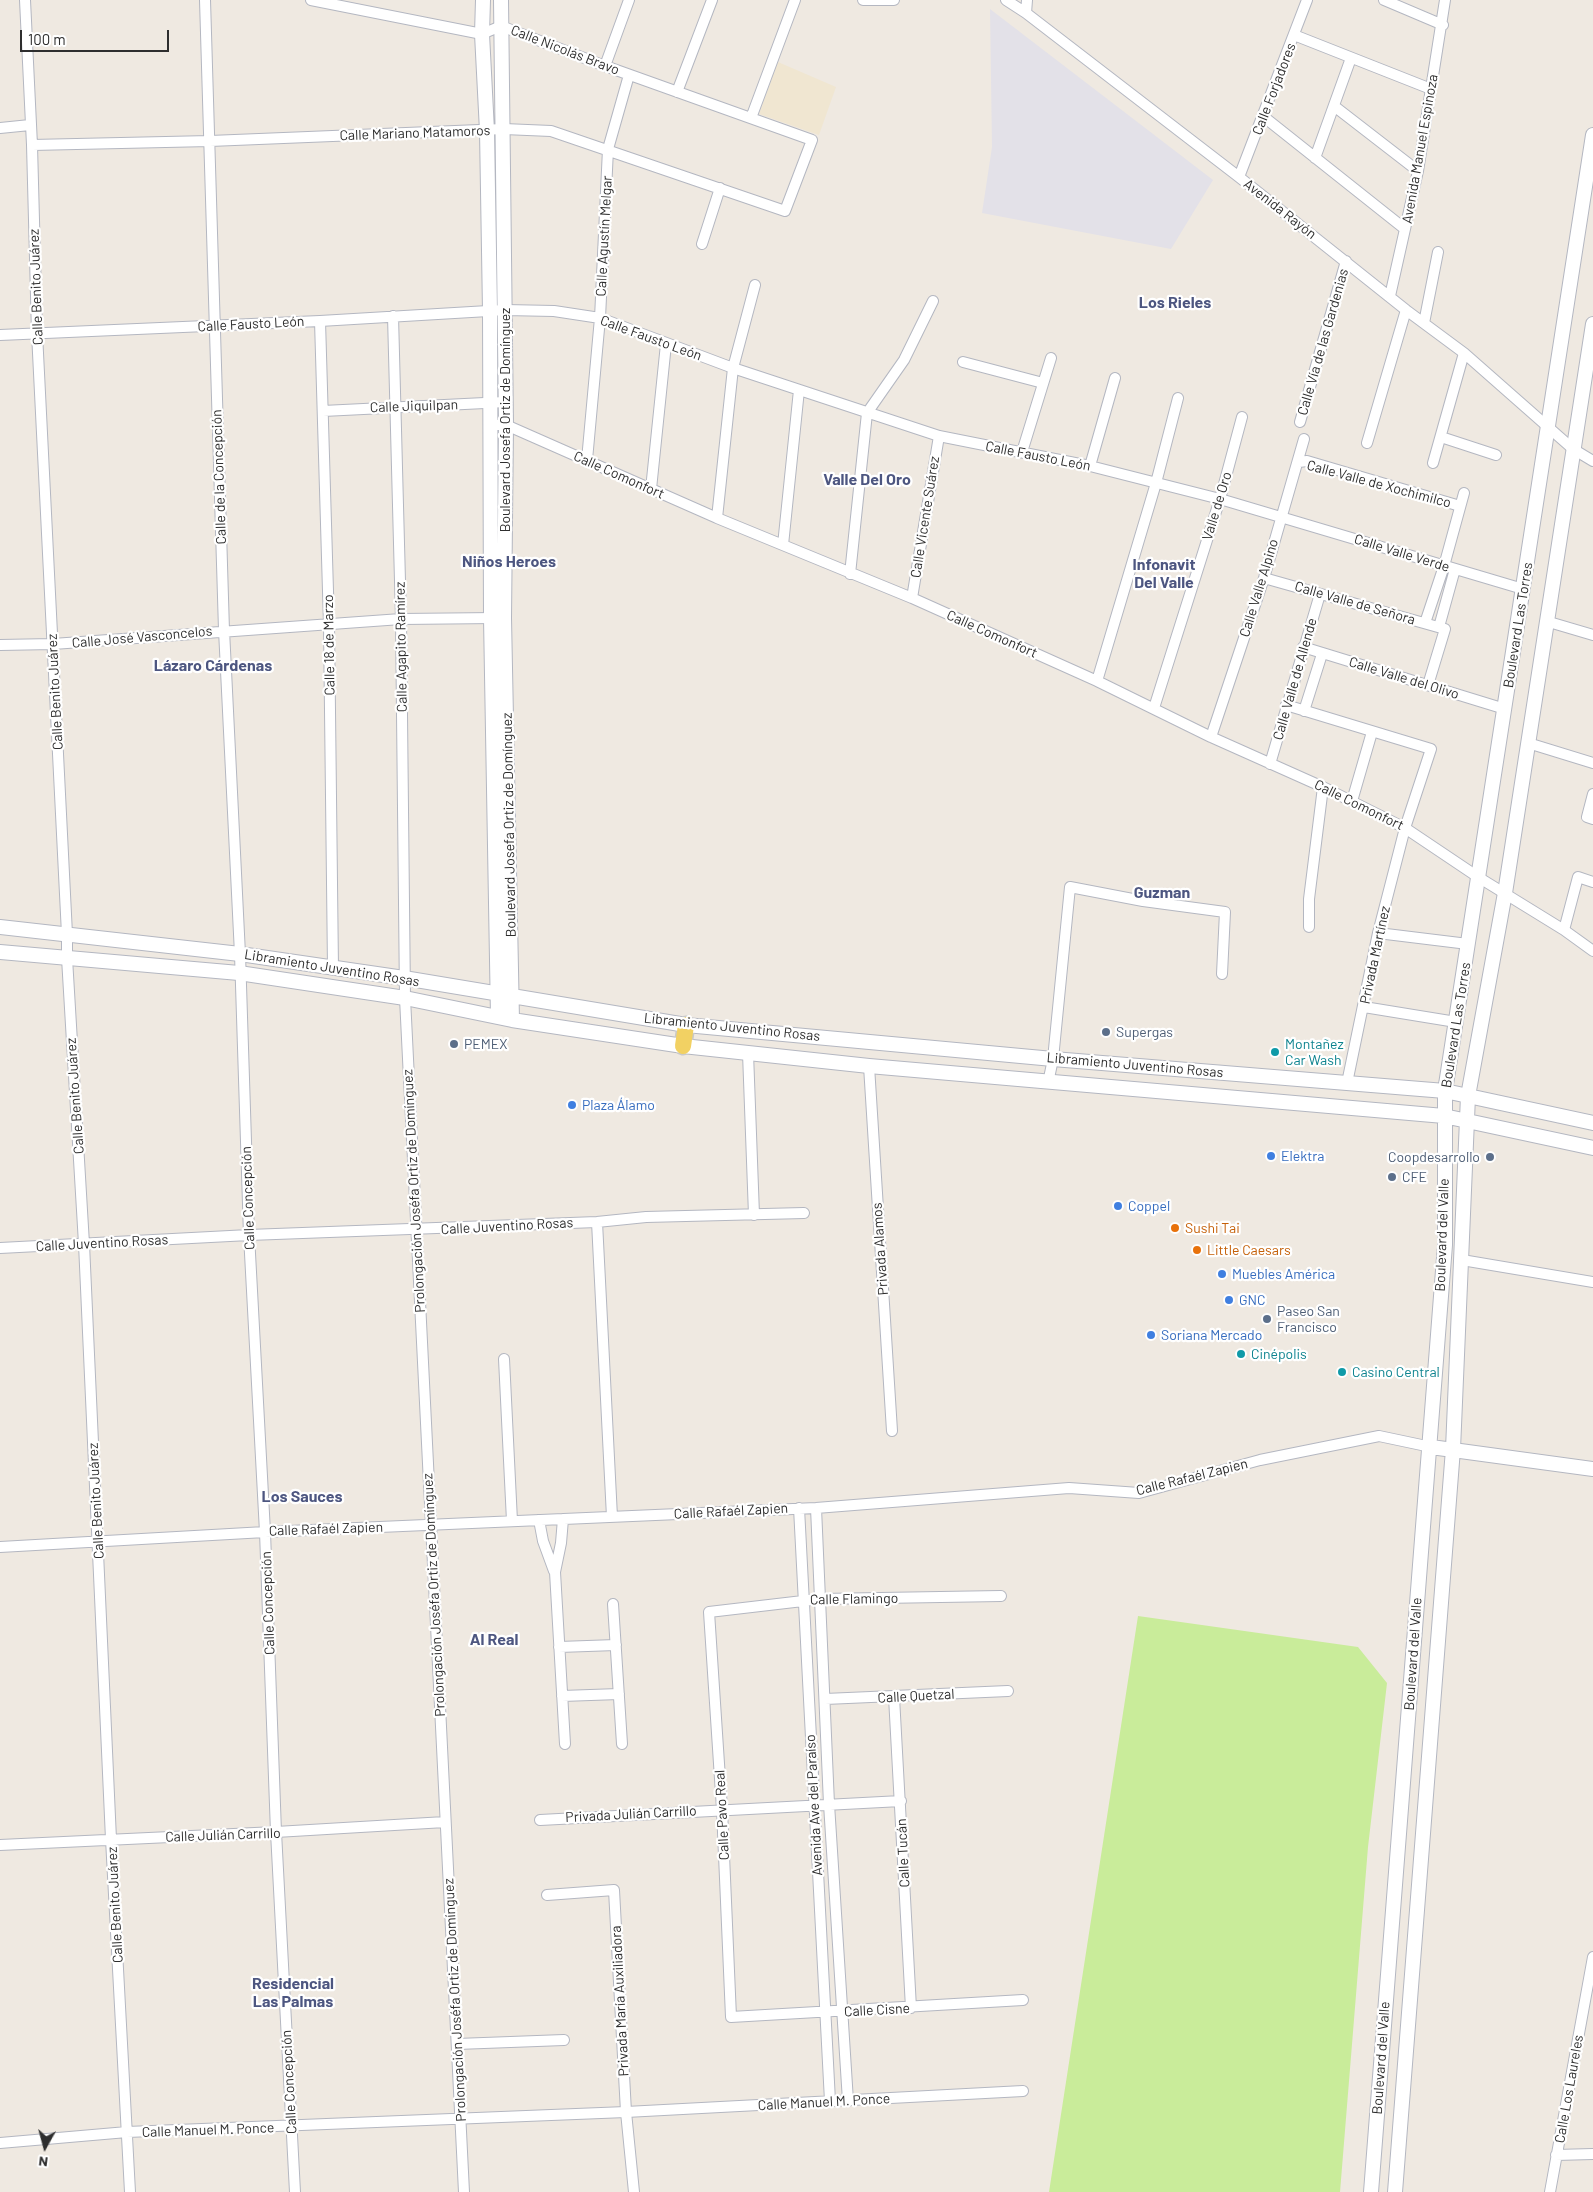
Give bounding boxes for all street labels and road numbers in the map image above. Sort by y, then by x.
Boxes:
street label: Calle Nicolás Bravo [508,22,622,78]
street label: Calle Forjadores [1249,41,1299,137]
street label: Avenida Manuel Espinoza [1399,73,1441,225]
street label: Calle Mariano Matamoros [339,122,491,144]
street label: Calle Agustín Melgar [592,175,616,297]
street label: Avenida Rayón [1240,175,1320,243]
street label: Calle Benito Juárez [26,229,46,345]
street label: Calle Vía de las Gardenias [1294,267,1352,417]
street label: Boulevard Josefa Ortiz de Domínguez [497,308,513,532]
street label: Calle Fausto León [598,312,704,364]
street label: Calle Fausto León [197,313,305,335]
street label: Calle Jiquilpan [370,396,458,416]
street label: Calle de la Concepción [208,409,230,545]
street label: Calle Fausto León [984,438,1092,474]
street label: Calle Comonfort [571,448,667,502]
street label: Calle Vicente Suárez [907,455,943,579]
street label: Calle Valle de Xochimilco [1305,457,1453,511]
street label: Valle de Oro [1199,470,1235,542]
street label: Calle Valle Verde [1352,531,1452,575]
street label: Calle Valle Alpino [1236,537,1282,639]
street label: Boulevard Las Torres [1500,561,1536,689]
street label: Calle Valle de Señora [1293,578,1417,628]
street label: Calle Agapito Ramírez [391,582,411,712]
street label: Calle 18 de Marzo [320,594,338,696]
street label: Calle Comonfort [944,607,1040,661]
street label: Calle Valle de Allende [1269,616,1321,742]
street label: Calle José Vasconcelos [71,622,213,652]
street label: Calle Benito Juárez [44,633,66,751]
street label: Calle Valle del Olivo [1347,653,1461,703]
street label: Boulevard Josefa Ortiz de Domínguez [499,713,519,937]
street label: Calle Comonfort [1312,776,1406,834]
street label: Privada Martínez [1356,904,1394,1006]
street label: Libramiento Juventino Rosas [243,946,421,990]
street label: Boulevard Las Torres [1438,961,1474,1089]
street label: Libramiento Juventino Rosas [643,1009,821,1045]
street label: Calle Benito Juárez [63,1037,87,1155]
street label: Libramiento Juventino Rosas [1046,1049,1224,1081]
street label: Prolongación Joséfa Ortiz de Domínguez [399,1069,429,1313]
street label: Calle Concepción [238,1146,258,1250]
street label: Boulevard del Valle [1432,1178,1452,1292]
street label: Privada Alamos [868,1202,892,1296]
street label: Calle Juventino Rosas [440,1214,574,1238]
street label: Calle Juventino Rosas [35,1231,169,1255]
street label: Calle Benito Juárez [85,1442,107,1560]
street label: Calle Rafaél Zapien [1134,1455,1250,1499]
street label: Prolongación Joséfa Ortiz de Domínguez [419,1473,449,1717]
street label: Calle Rafaél Zapien [673,1500,789,1522]
street label: Calle Rafaél Zapien [269,1519,383,1539]
street label: Calle Concepción [258,1551,278,1655]
street label: Calle Flamingo [810,1590,898,1608]
street label: Boulevard del Valle [1401,1597,1425,1711]
street label: Calle Quetzal [877,1686,955,1706]
street label: Avenida Ave del Paraíso [802,1734,826,1876]
street label: Calle Pavo Real [711,1769,733,1861]
street label: Privada Julián Carrillo [565,1802,697,1826]
street label: Calle Tucán [893,1818,913,1888]
street label: Calle Julián Carrillo [165,1825,281,1845]
street label: Calle Benito Juárez [104,1846,126,1964]
street label: Prolongación Joséfa Ortiz de Domínguez [440,1878,470,2122]
street label: Privada María Auxiliadora [608,1925,632,2077]
street label: Calle Cisne [844,2000,910,2020]
street label: Boulevard del Valle [1369,2001,1393,2115]
street label: Calle Concepción [278,2030,300,2134]
street label: Calle Los Laureles [1551,2033,1587,2145]
street label: Calle Manuel M. Ponce [757,2090,891,2114]
street label: Calle Manuel M. Ponce [142,2119,274,2141]

